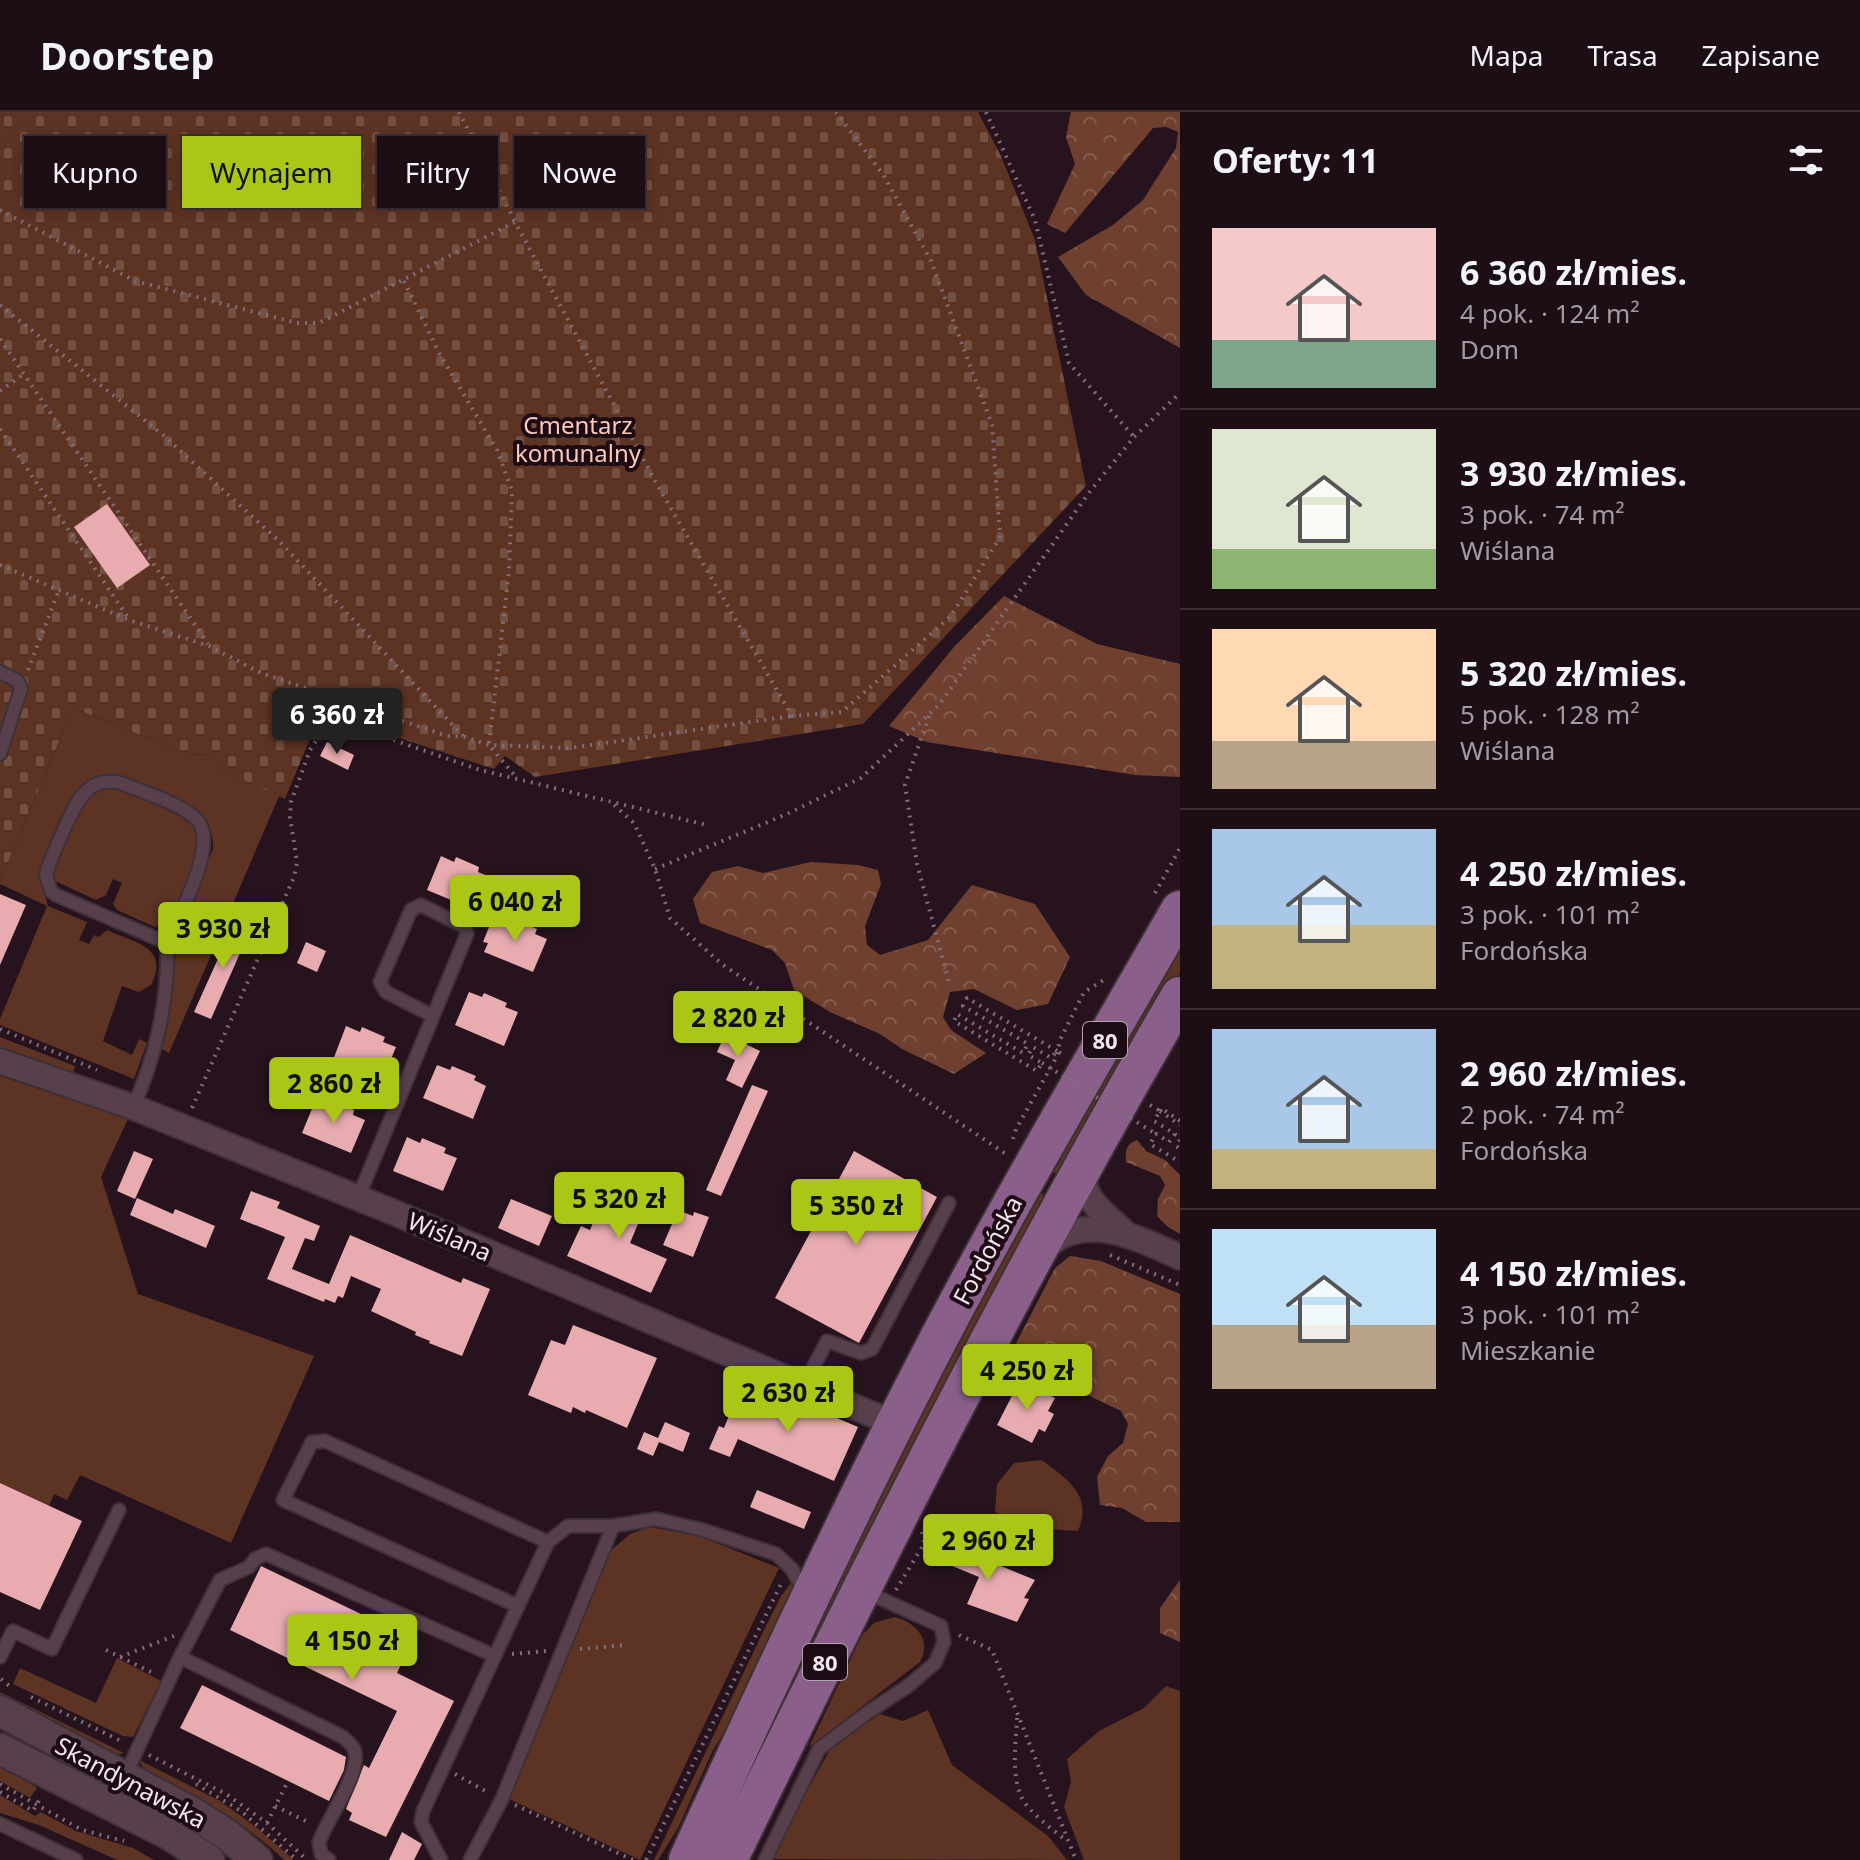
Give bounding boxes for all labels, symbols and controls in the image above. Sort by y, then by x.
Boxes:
text: Doorstep [40,29,215,81]
text: Mapa [1470,36,1544,74]
text: Trasa [1588,36,1658,74]
text: Zapisane [1702,36,1820,74]
chip: Kupno [24,136,166,208]
chip: Wynajem [182,136,361,208]
chip: Filtry [377,136,498,208]
chip: Nowe [514,136,645,208]
text: Oferty: 11 [1212,137,1379,183]
icon: filters [1784,138,1828,182]
text: 6 360 zł/mies. [1460,249,1687,295]
icon: home [1276,260,1372,356]
text: 4 pok. · 124 m² [1460,295,1639,331]
text: Dom [1460,331,1519,367]
park label: Cmentarz komunalny [515,408,642,469]
text: 3 930 zł/mies. [1460,450,1687,496]
icon: home [1276,461,1372,557]
text: 3 pok. · 74 m² [1460,496,1625,532]
text: Wiślana [1460,532,1555,568]
text: 5 320 zł/mies. [1460,650,1687,696]
icon: home [1276,661,1372,757]
pin: 6 360 zł [254,688,420,756]
text: 6 360 zł [290,696,384,732]
text: 5 pok. · 128 m² [1460,696,1639,732]
text: Wiślana [1460,732,1555,768]
text: 4 250 zł/mies. [1460,850,1687,896]
icon: home [1276,861,1372,957]
pin: 6 040 zł [432,875,598,943]
text: 6 040 zł [468,883,562,919]
text: 3 pok. · 101 m² [1460,896,1639,932]
pin: 3 930 zł [140,902,306,970]
text: 3 930 zł [176,910,270,946]
text: Fordońska [1460,932,1588,968]
pin: 2 820 zł [655,991,821,1059]
text: 2 820 zł [691,999,785,1035]
road number: 80 [1083,1022,1127,1058]
text: 2 960 zł/mies. [1460,1050,1687,1096]
pin: 2 860 zł [251,1057,417,1125]
icon: home [1276,1061,1372,1157]
text: 2 860 zł [287,1065,381,1101]
text: 2 pok. · 74 m² [1460,1096,1625,1132]
text: Fordońska [1460,1132,1588,1168]
pin: 5 320 zł [536,1172,702,1240]
pin: 5 350 zł [773,1179,939,1247]
text: 5 320 zł [572,1180,666,1216]
text: 5 350 zł [809,1187,903,1223]
street label: Fordońska [945,1190,1029,1310]
street label: Wiślana [403,1204,497,1268]
text: 4 150 zł/mies. [1460,1250,1687,1296]
icon: home [1276,1261,1372,1357]
text: 3 pok. · 101 m² [1460,1296,1639,1332]
text: Mieszkanie [1460,1332,1596,1368]
pin: 4 250 zł [944,1344,1110,1412]
text: 4 250 zł [980,1352,1074,1388]
pin: 2 630 zł [705,1366,871,1434]
text: 2 630 zł [741,1374,835,1410]
pin: 2 960 zł [905,1514,1071,1582]
text: 2 960 zł [941,1522,1035,1558]
pin: 4 150 zł [269,1614,435,1682]
text: 4 150 zł [305,1622,399,1658]
road number: 80 [803,1644,847,1680]
street label: Skandynawska [50,1728,212,1836]

